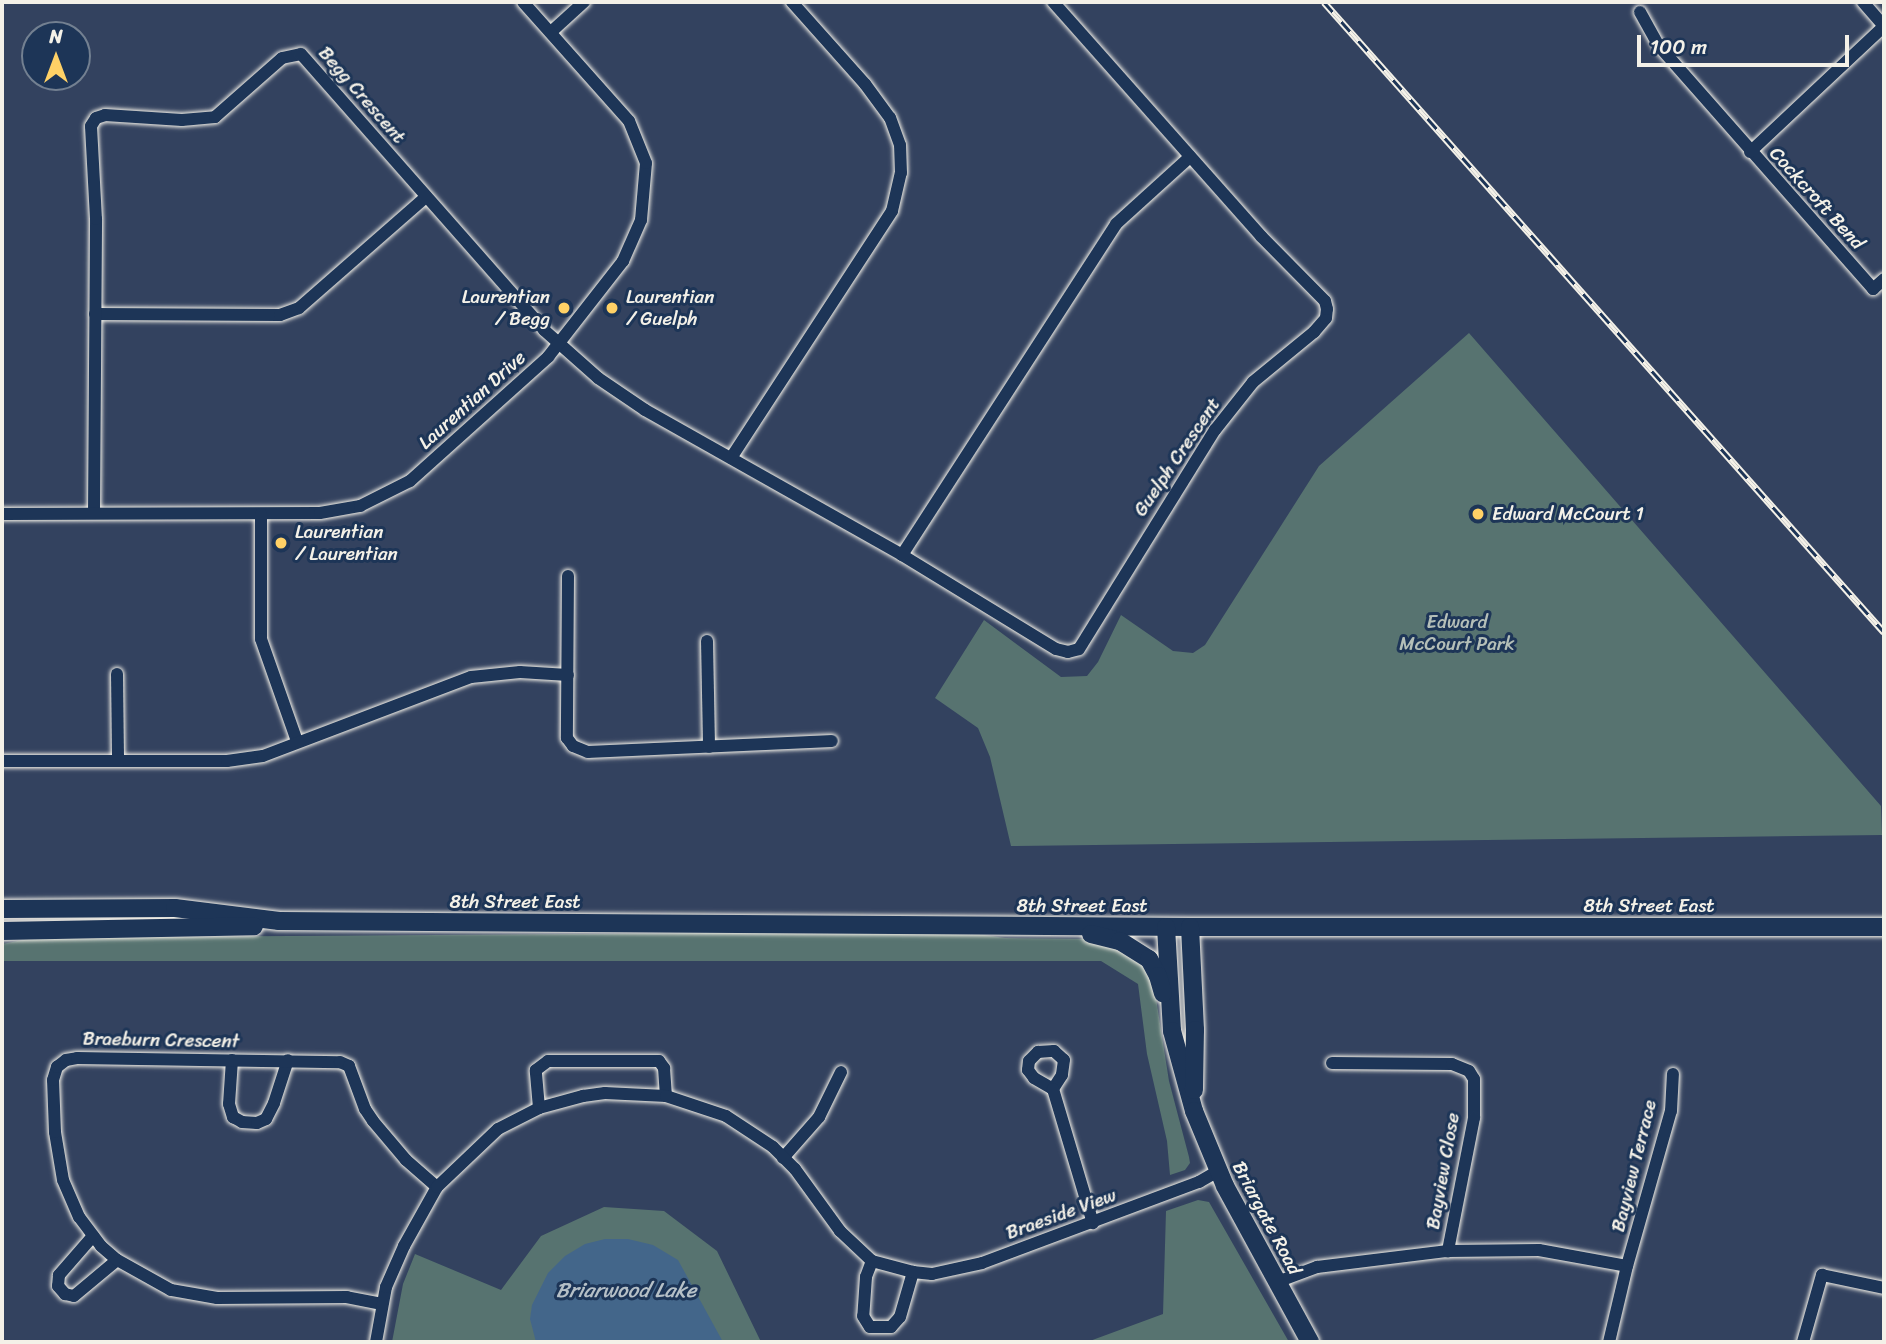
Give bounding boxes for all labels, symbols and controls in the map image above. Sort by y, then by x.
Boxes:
text: N [49,20,63,53]
north arrow [21,21,91,91]
scale bar [1641,21,1853,65]
text: 100 m [1650,28,1707,66]
street label: Begg Crescent [313,42,411,148]
street label: Cockcroft Bend [1765,142,1869,254]
place label: Laurentian / Begg [462,286,550,330]
place label: Laurentian / Guelph [626,286,714,330]
marker: Laurentian / Begg [556,300,572,316]
marker: Laurentian / Guelph [604,300,620,316]
street label: Laurentian Drive [414,346,530,454]
street label: Guelph Crescent [1129,393,1225,521]
place label: Edward McCourt 1 [1492,503,1643,525]
marker: Edward McCourt 1 [1470,506,1486,522]
place label: Laurentian / Laurentian [295,521,398,565]
marker: Laurentian / Laurentian [273,535,289,551]
park label: Edward McCourt Park [1399,611,1515,655]
street label: 8th Street East [449,891,581,913]
street label: 8th Street East [1016,895,1148,917]
street label: 8th Street East [1583,895,1715,917]
street label: Braeburn Crescent [82,1027,240,1053]
street label: Bayview Terrace [1607,1098,1661,1234]
street label: Bayview Close [1422,1111,1464,1231]
street label: Briargate Road [1228,1157,1306,1279]
street label: Braeside View [1002,1183,1120,1245]
water label: Briarwood Lake [555,1277,697,1303]

